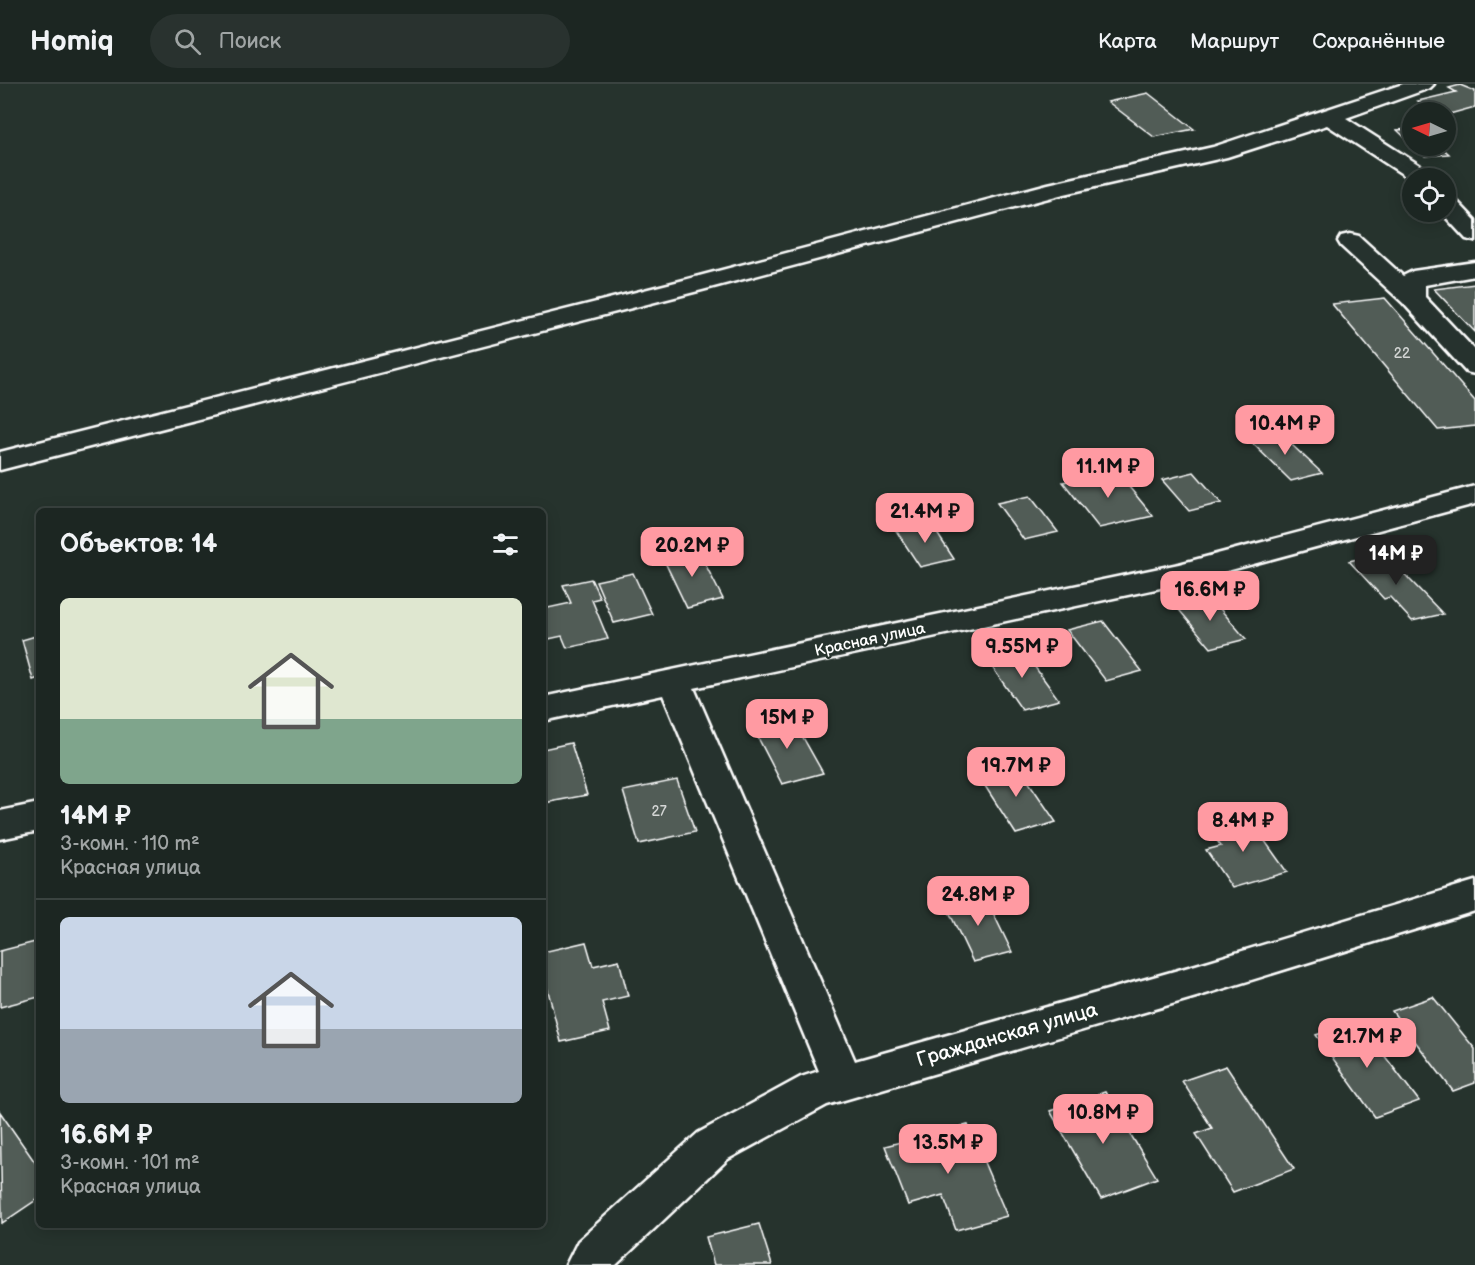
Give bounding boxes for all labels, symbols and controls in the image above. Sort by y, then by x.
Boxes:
search box [150,14,570,68]
text: Homiq [30,25,114,58]
icon: search [171,25,204,58]
text: Поиск [219,28,281,55]
text: Карта [1098,29,1157,54]
text: Маршрут [1190,29,1279,54]
text: Сохранённые [1312,29,1445,54]
north arrow [1402,102,1456,156]
map controls [1402,102,1456,222]
button: locate [1402,168,1456,222]
house number: 22 [1394,345,1411,362]
pin: 10.4M ₽ [1230,405,1340,456]
text: 10.4M ₽ [1249,412,1321,436]
pin: 11.1M ₽ [1053,448,1163,499]
text: 11.1M ₽ [1076,455,1140,479]
pin: 21.4M ₽ [870,493,980,544]
text: 21.4M ₽ [890,500,960,524]
pin: 20.2M ₽ [637,527,747,578]
icon: filters [489,528,522,561]
text: Объектов: 14 [60,529,217,560]
text: 20.2M ₽ [655,534,729,558]
pin: 14M ₽ [1354,535,1438,586]
text: 14M ₽ [1369,542,1423,566]
pin: 16.6M ₽ [1155,571,1265,622]
text: 16.6M ₽ [1174,578,1246,602]
street label: Красная улица [813,619,928,661]
pin: 9.55M ₽ [967,628,1077,679]
text: 9.55M ₽ [985,635,1059,659]
icon: home [237,637,345,745]
pin: 15M ₽ [745,699,829,750]
text: 15M ₽ [760,706,814,730]
pin: 19.7M ₽ [961,747,1071,798]
text: 19.7M ₽ [981,754,1051,778]
text: 14M ₽ [60,801,131,832]
pin: 8.4M ₽ [1194,802,1292,853]
house number: 27 [651,803,667,820]
text: 8.4M ₽ [1212,809,1274,833]
text: 3-комн. · 110 m² [60,832,200,856]
text: Красная улица [60,856,201,880]
pin: 24.8M ₽ [923,876,1033,927]
text: 24.8M ₽ [941,883,1015,907]
icon: home [237,956,345,1064]
street label: Гражданская улица [914,998,1100,1072]
pin: 21.7M ₽ [1312,1018,1422,1069]
text: 21.7M ₽ [1332,1025,1402,1049]
pin: 10.8M ₽ [1048,1094,1158,1145]
text: 10.8M ₽ [1067,1101,1139,1125]
text: 16.6M ₽ [60,1120,153,1151]
pin: 13.5M ₽ [893,1124,1003,1175]
text: 13.5M ₽ [913,1131,983,1155]
text: 3-комн. · 101 m² [60,1151,200,1175]
text: Красная улица [60,1175,201,1199]

